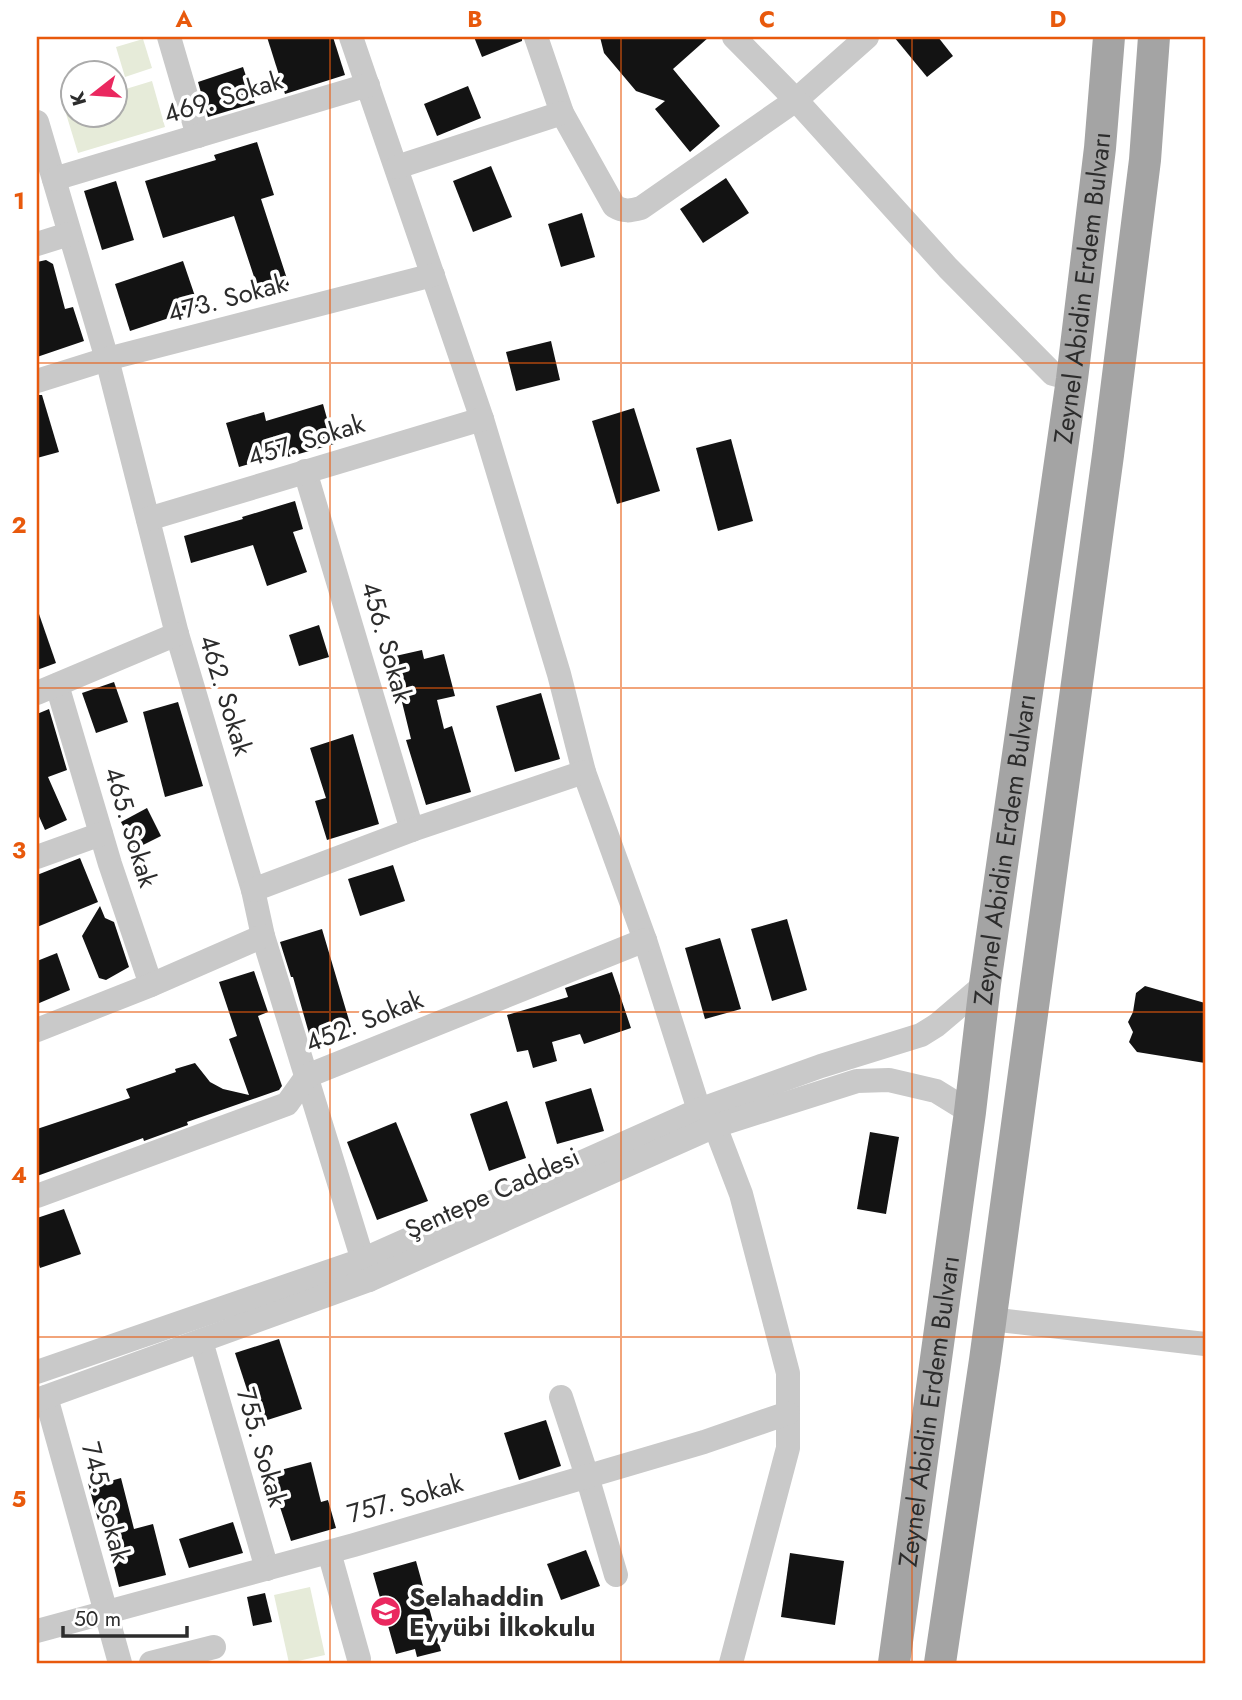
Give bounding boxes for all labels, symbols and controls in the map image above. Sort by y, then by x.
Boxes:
text: A [175,2,193,36]
text: B [467,2,483,36]
text: C [759,2,775,36]
text: D [1050,2,1067,36]
north arrow [60,60,130,130]
street label: 469. Sokak [159,61,288,133]
text: K [63,88,93,109]
street label: Zeynel Abidin Erdem Bulvarı [1044,131,1120,446]
text: 1 [13,184,25,218]
street label: 473. Sokak [163,264,291,332]
street label: 457. Sokak [243,404,370,476]
text: 2 [11,508,27,542]
street label: 456. Sokak [352,577,423,707]
street label: 462. Sokak [190,630,263,761]
street label: Zeynel Abidin Erdem Bulvarı [964,691,1045,1007]
street label: 465. Sokak [95,762,167,892]
text: 3 [12,833,26,867]
street label: 452. Sokak [299,980,429,1062]
street label: Şentepe Caddesi [399,1138,585,1248]
text: 4 [11,1158,27,1192]
street label: Zeynel Abidin Erdem Bulvarı [888,1253,969,1569]
street label: 755. Sokak [227,1383,297,1512]
street label: 745. Sokak [72,1438,140,1567]
street label: 757. Sokak [343,1463,468,1533]
text: 5 [12,1482,26,1516]
place label: Selahaddin Eyyübi İlkokulu [409,1578,595,1646]
scale bar [63,1595,187,1639]
school or university icon: Selahaddin Eyyübi İlkokulu [369,1595,403,1629]
text: 50 m [74,1604,121,1634]

